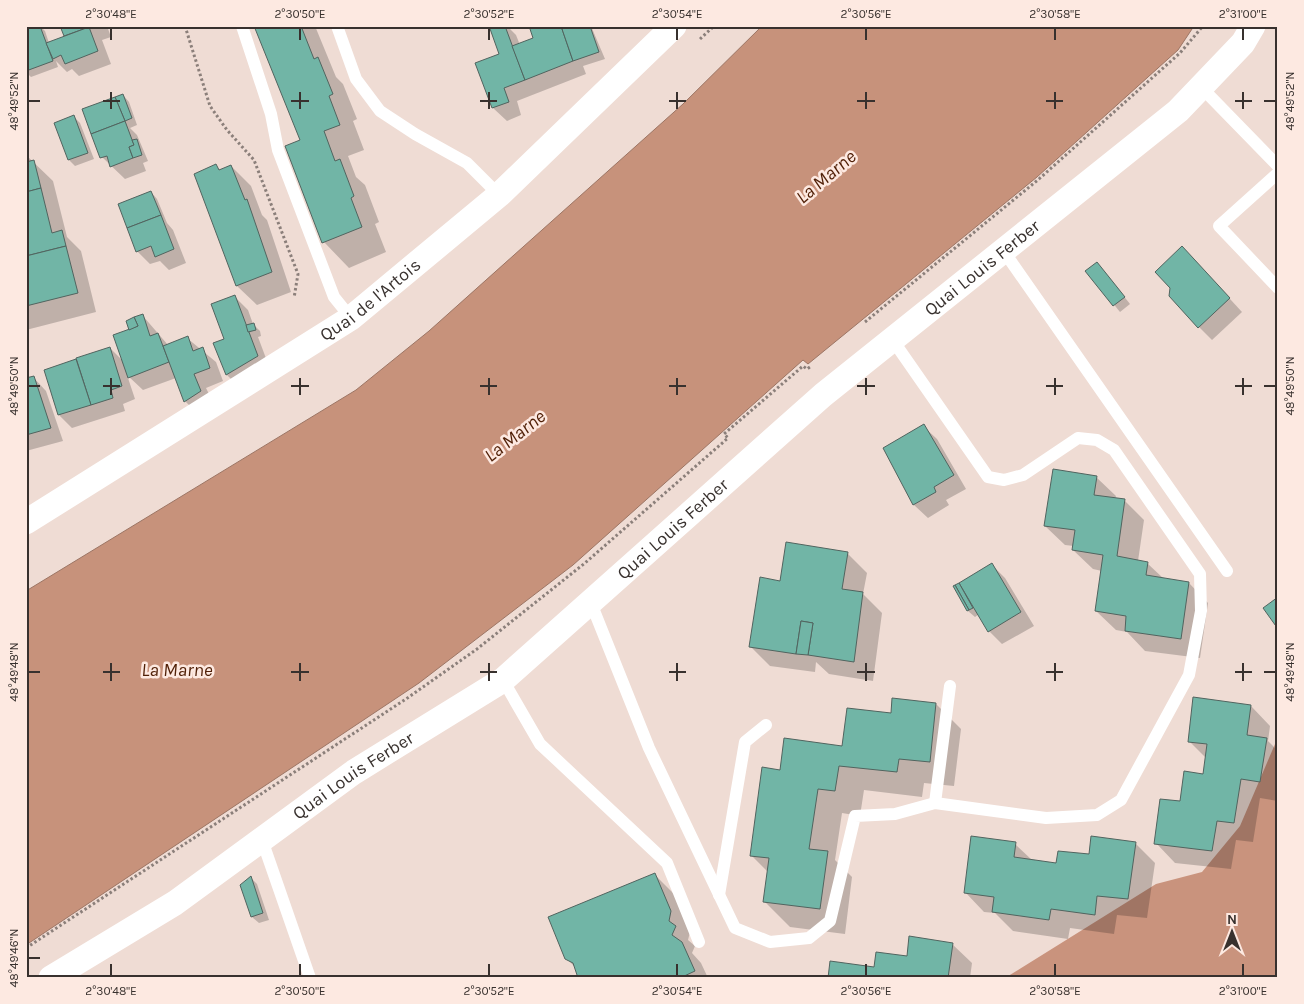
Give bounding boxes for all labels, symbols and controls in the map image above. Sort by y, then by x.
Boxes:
text: 2°30'48"E [85,7,137,21]
text: 2°30'50"E [274,7,326,21]
text: 2°30'52"E [463,7,515,21]
text: 2°30'54"E [652,7,702,21]
text: 2°30'56"E [841,7,891,21]
text: 2°30'58"E [1029,7,1081,21]
text: 2°31'00"E [1219,7,1267,21]
text: 48°49'52"N [7,71,21,131]
text: 48°49'52"N [1283,71,1297,131]
water label: La Marne [792,146,861,208]
street label: Quai Louis Ferber [920,215,1045,321]
street label: Quai de l'Artois [316,254,425,346]
text: 48°49'50"N [7,356,21,416]
text: 48°49'50"N [1283,356,1297,416]
water label: La Marne [480,405,550,467]
street label: Quai Louis Ferber [612,473,733,584]
text: 48°49'48"N [7,642,21,702]
text: 48°49'48"N [1283,642,1297,702]
water label: La Marne [141,659,213,681]
street label: Quai Louis Ferber [288,727,418,824]
north arrow [1206,906,1256,956]
text: N [1227,911,1237,928]
text: 48°49'46"N [7,929,21,987]
text: 2°30'48"E [85,984,137,998]
text: 2°30'50"E [274,984,326,998]
text: 2°30'52"E [463,984,515,998]
text: 2°30'54"E [652,984,702,998]
text: 2°30'56"E [841,984,891,998]
text: 2°30'58"E [1029,984,1081,998]
text: 2°31'00"E [1219,984,1267,998]

